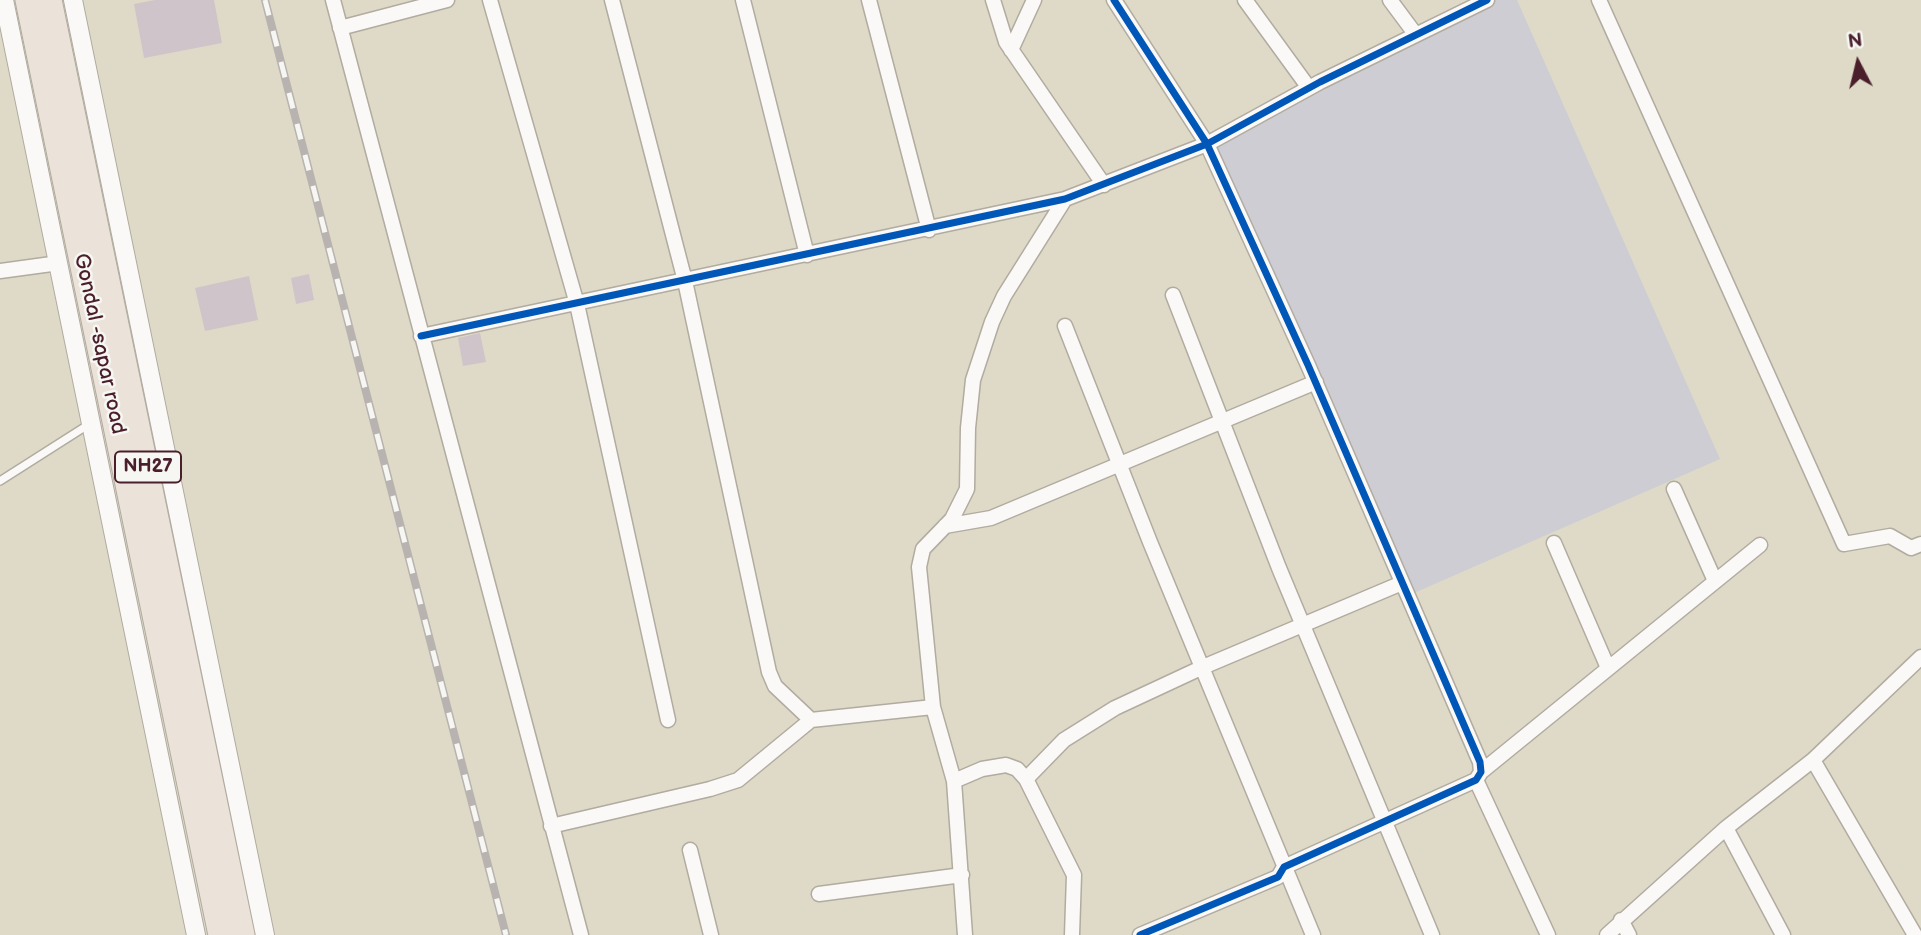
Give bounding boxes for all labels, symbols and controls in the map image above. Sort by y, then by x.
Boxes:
north arrow [1823,28,1893,98]
text: N [1847,29,1864,54]
street label: Gondal -sapar road [68,251,130,437]
road number: NH27 [115,452,181,482]

